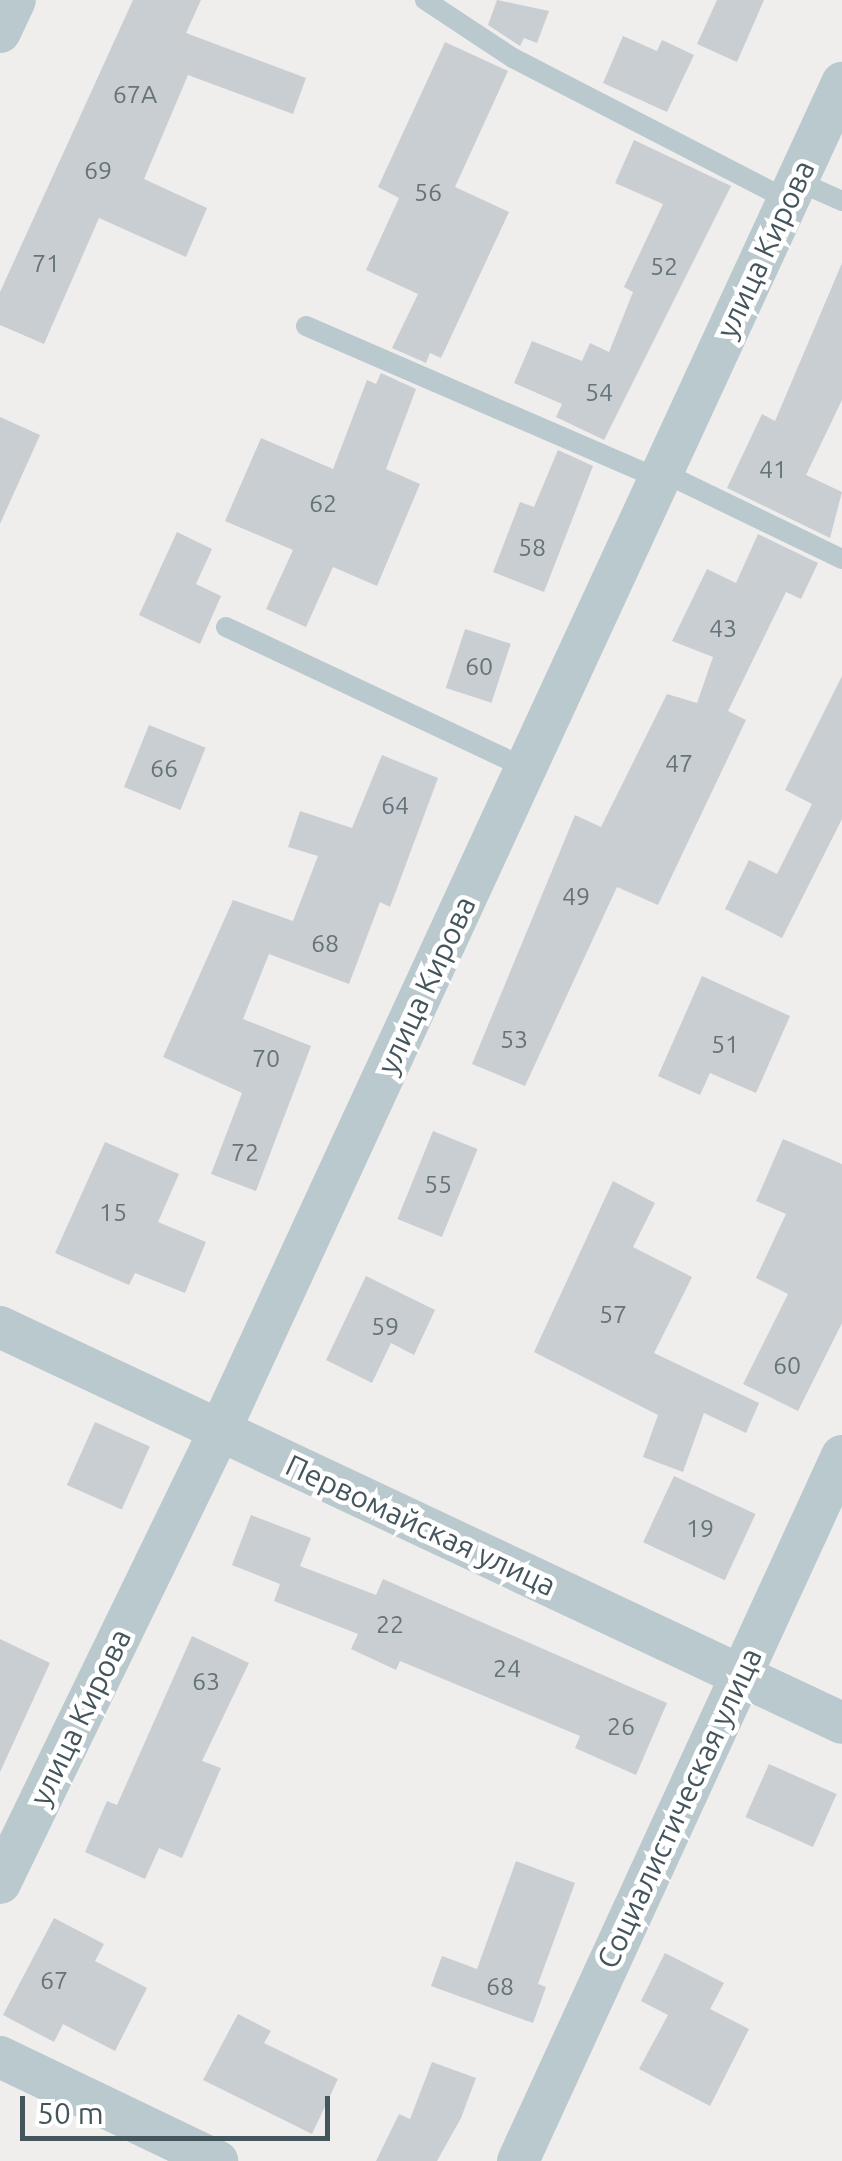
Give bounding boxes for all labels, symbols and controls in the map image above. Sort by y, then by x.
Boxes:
house number: 67А [113,79,157,109]
street label: улица Кирова [708,154,822,344]
house number: 69 [84,155,112,185]
house number: 56 [414,177,442,207]
house number: 71 [32,248,60,278]
house number: 52 [650,251,678,281]
house number: 54 [585,377,613,407]
house number: 41 [759,454,787,484]
house number: 62 [309,488,337,518]
house number: 58 [518,532,546,562]
house number: 43 [709,613,737,643]
house number: 60 [465,651,493,681]
house number: 47 [665,748,693,778]
house number: 66 [150,753,178,783]
house number: 64 [381,790,409,820]
house number: 49 [562,881,590,911]
street label: улица Кирова [369,890,483,1080]
house number: 68 [311,928,339,958]
house number: 53 [500,1024,528,1054]
house number: 51 [711,1029,739,1059]
house number: 70 [252,1043,280,1073]
house number: 72 [231,1137,259,1167]
house number: 55 [424,1169,452,1199]
house number: 15 [99,1197,127,1227]
house number: 57 [599,1299,627,1329]
house number: 59 [371,1311,399,1341]
house number: 60 [773,1350,801,1380]
street label: Первомайская улица [280,1447,562,1603]
house number: 19 [686,1513,714,1543]
house number: 22 [376,1609,404,1639]
street label: улица Кирова [22,1623,138,1811]
street label: Социалистическая улица [589,1642,769,1974]
house number: 24 [493,1653,521,1683]
house number: 63 [192,1666,220,1696]
house number: 26 [607,1711,635,1741]
house number: 67 [40,1965,68,1995]
house number: 68 [486,1971,514,2001]
scale bar [25,2076,335,2138]
text: 50 m [37,2096,104,2130]

